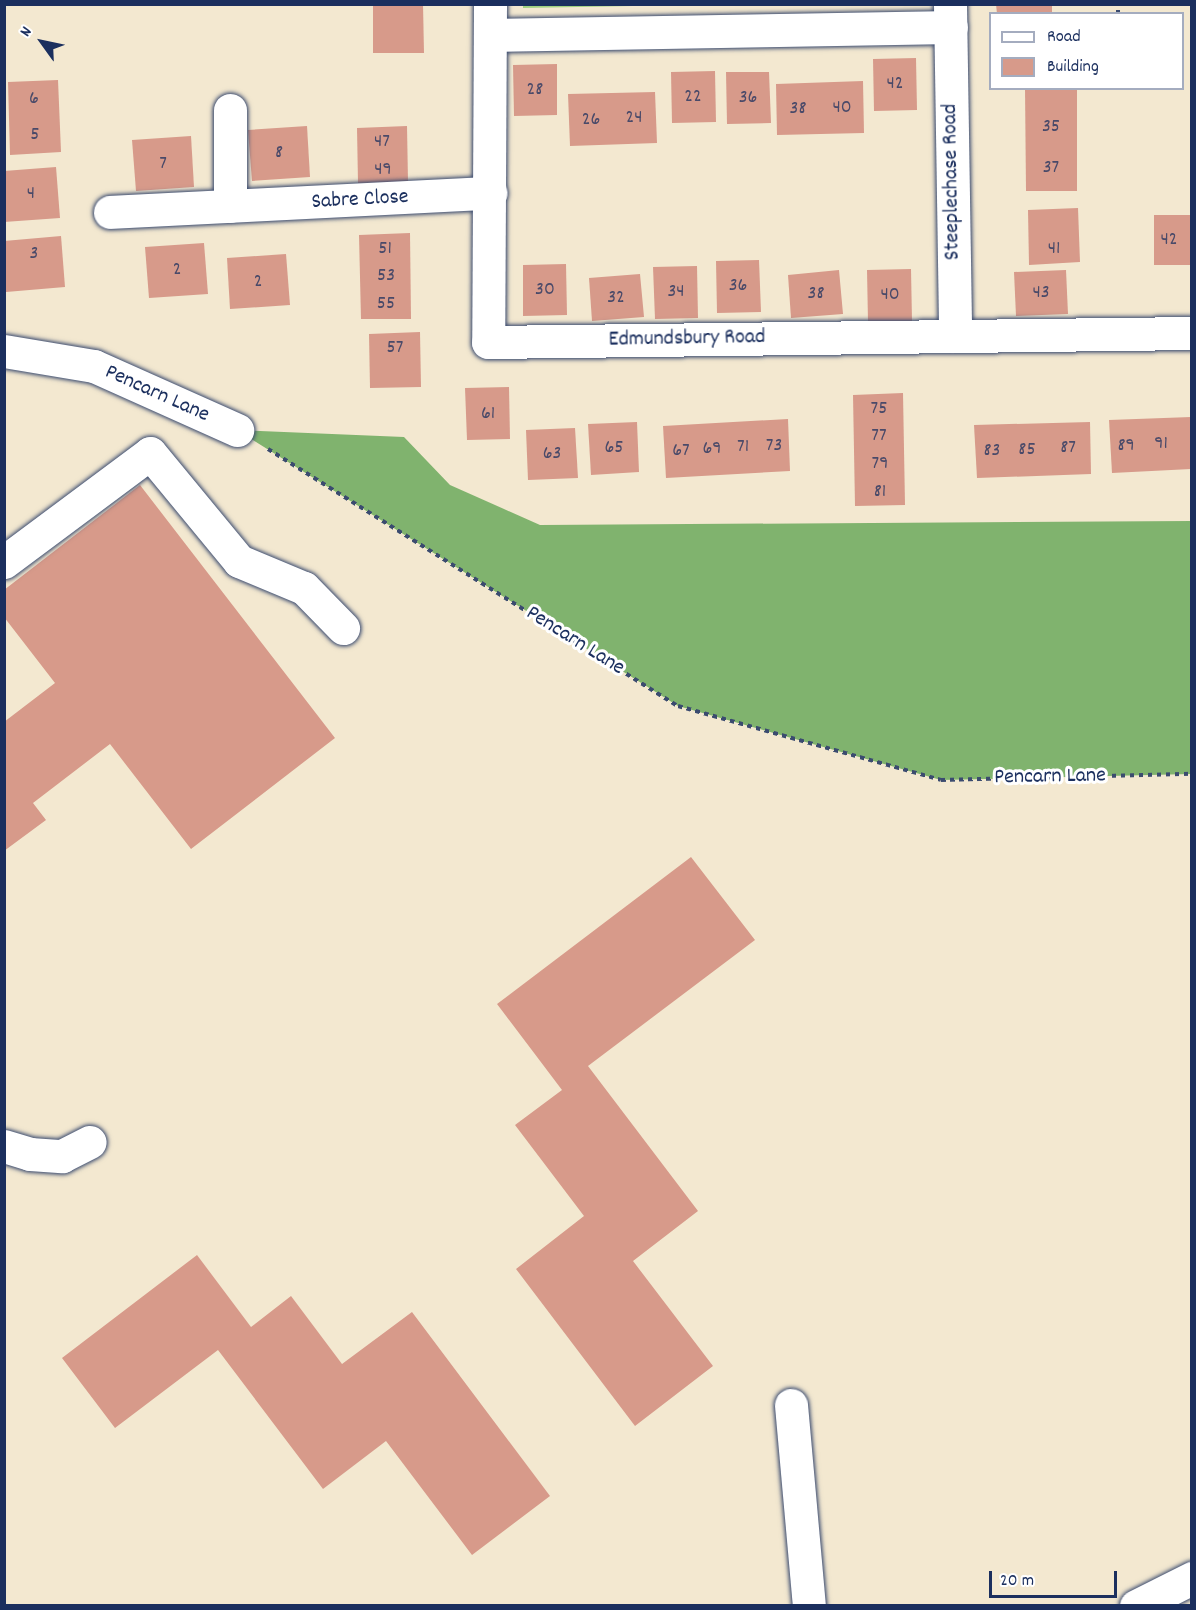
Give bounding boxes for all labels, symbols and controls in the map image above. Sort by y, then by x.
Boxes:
north arrow [12,12,72,72]
legend [989,12,1184,90]
text: N [15,22,38,42]
text: Road [1047,25,1081,50]
text: Building [1047,55,1099,80]
house number: 42 [886,72,904,96]
house number: 28 [527,78,543,102]
house number: 22 [684,85,702,109]
house number: 36 [739,86,757,110]
house number: 6 [29,87,39,111]
house number: 40 [832,96,852,120]
house number: 38 [790,97,806,121]
street label: Steeplechase Road [937,103,967,261]
house number: 24 [625,106,643,130]
house number: 26 [582,108,600,132]
house number: 35 [1042,115,1060,139]
house number: 5 [30,123,40,147]
house number: 47 [374,130,390,154]
house number: 8 [275,141,283,165]
house number: 7 [159,152,167,176]
house number: 37 [1043,156,1059,180]
house number: 49 [374,158,392,182]
house number: 4 [27,182,35,206]
street label: Sabre Close [311,184,409,216]
house number: 42 [1160,228,1178,252]
house number: 51 [378,237,392,261]
house number: 41 [1048,237,1060,261]
house number: 3 [30,242,38,266]
house number: 2 [173,258,181,282]
house number: 53 [377,264,395,288]
house number: 2 [254,270,262,294]
house number: 36 [729,274,747,298]
house number: 30 [535,278,555,302]
house number: 34 [667,280,685,304]
house number: 43 [1032,281,1050,305]
house number: 38 [808,282,824,306]
house number: 40 [880,283,900,307]
house number: 32 [607,286,625,310]
house number: 55 [377,292,395,316]
street label: Edmundsbury Road [608,324,766,354]
house number: 57 [387,336,403,360]
street label: Pencarn Lane [101,359,213,429]
house number: 75 [871,397,887,421]
house number: 61 [481,402,495,426]
house number: 77 [871,424,887,448]
house number: 91 [1154,432,1168,456]
house number: 73 [766,434,782,458]
house number: 89 [1117,434,1135,458]
house number: 71 [737,435,749,459]
house number: 65 [604,436,624,460]
house number: 87 [1060,436,1076,460]
house number: 69 [703,437,721,461]
house number: 85 [1018,438,1036,462]
house number: 67 [672,439,690,463]
house number: 83 [984,439,1000,463]
house number: 63 [543,442,561,466]
house number: 79 [872,452,888,476]
house number: 81 [874,480,886,504]
street label: Pencarn Lane [521,600,629,682]
street label: Pencarn Lane [994,763,1106,791]
scale bar [992,1559,1120,1597]
text: 20 m [1000,1569,1034,1594]

